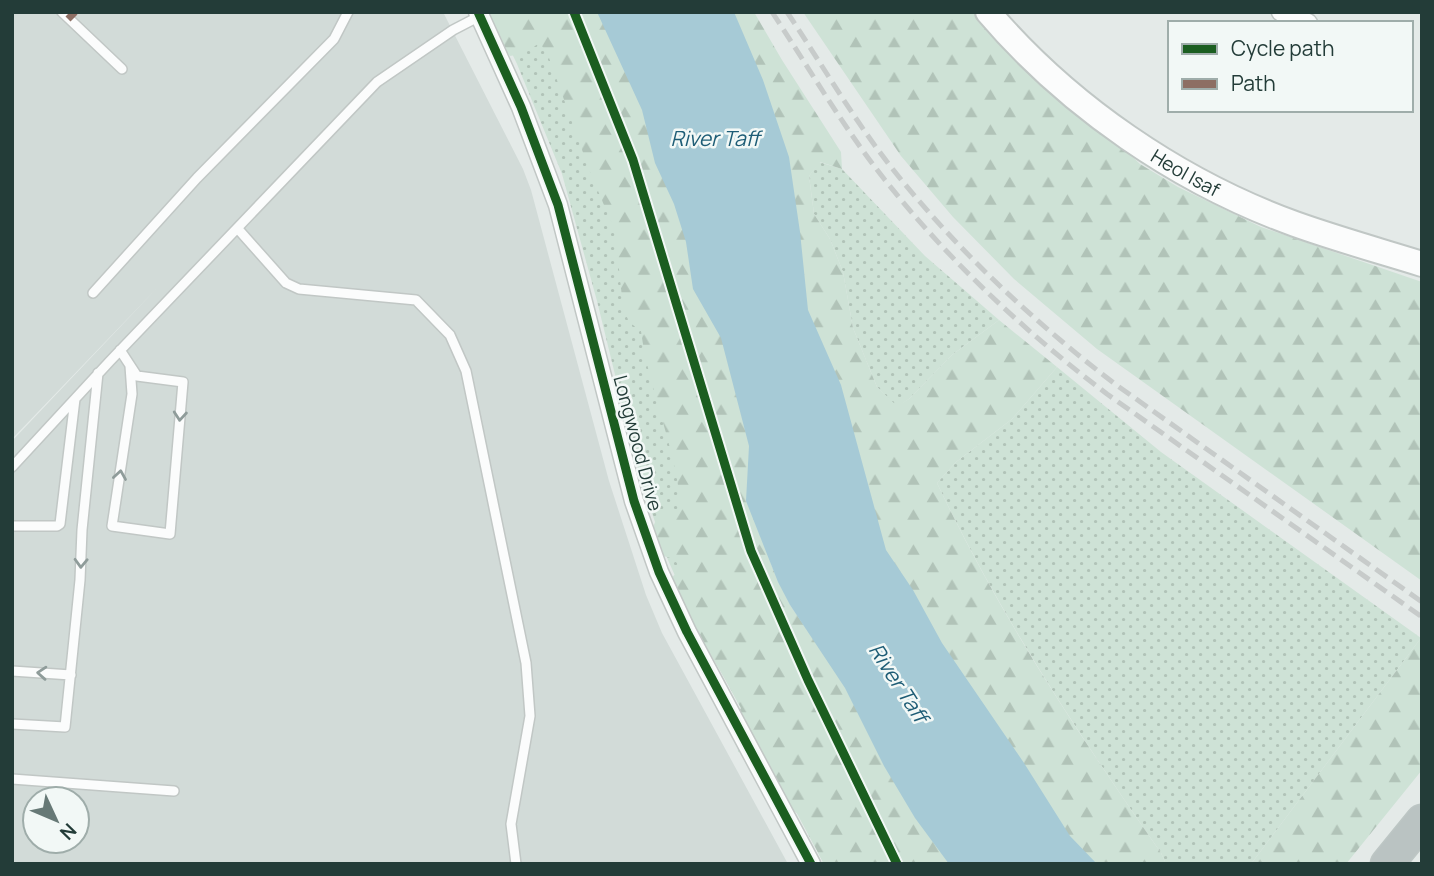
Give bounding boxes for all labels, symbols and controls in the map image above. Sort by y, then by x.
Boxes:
legend [1168,21,1413,112]
text: Cycle path [1231,34,1334,62]
text: Path [1231,69,1276,97]
water label: River Taff [670,124,764,152]
street label: Heol Isaf [1146,143,1225,203]
street label: Longwood Drive [607,372,669,514]
one-way arrow [173,411,188,422]
one-way arrow [112,469,127,481]
one-way arrow [73,558,88,569]
water label: River Taff [863,637,937,731]
one-way arrow [36,666,47,681]
north arrow [21,785,91,855]
text: N [54,818,82,846]

